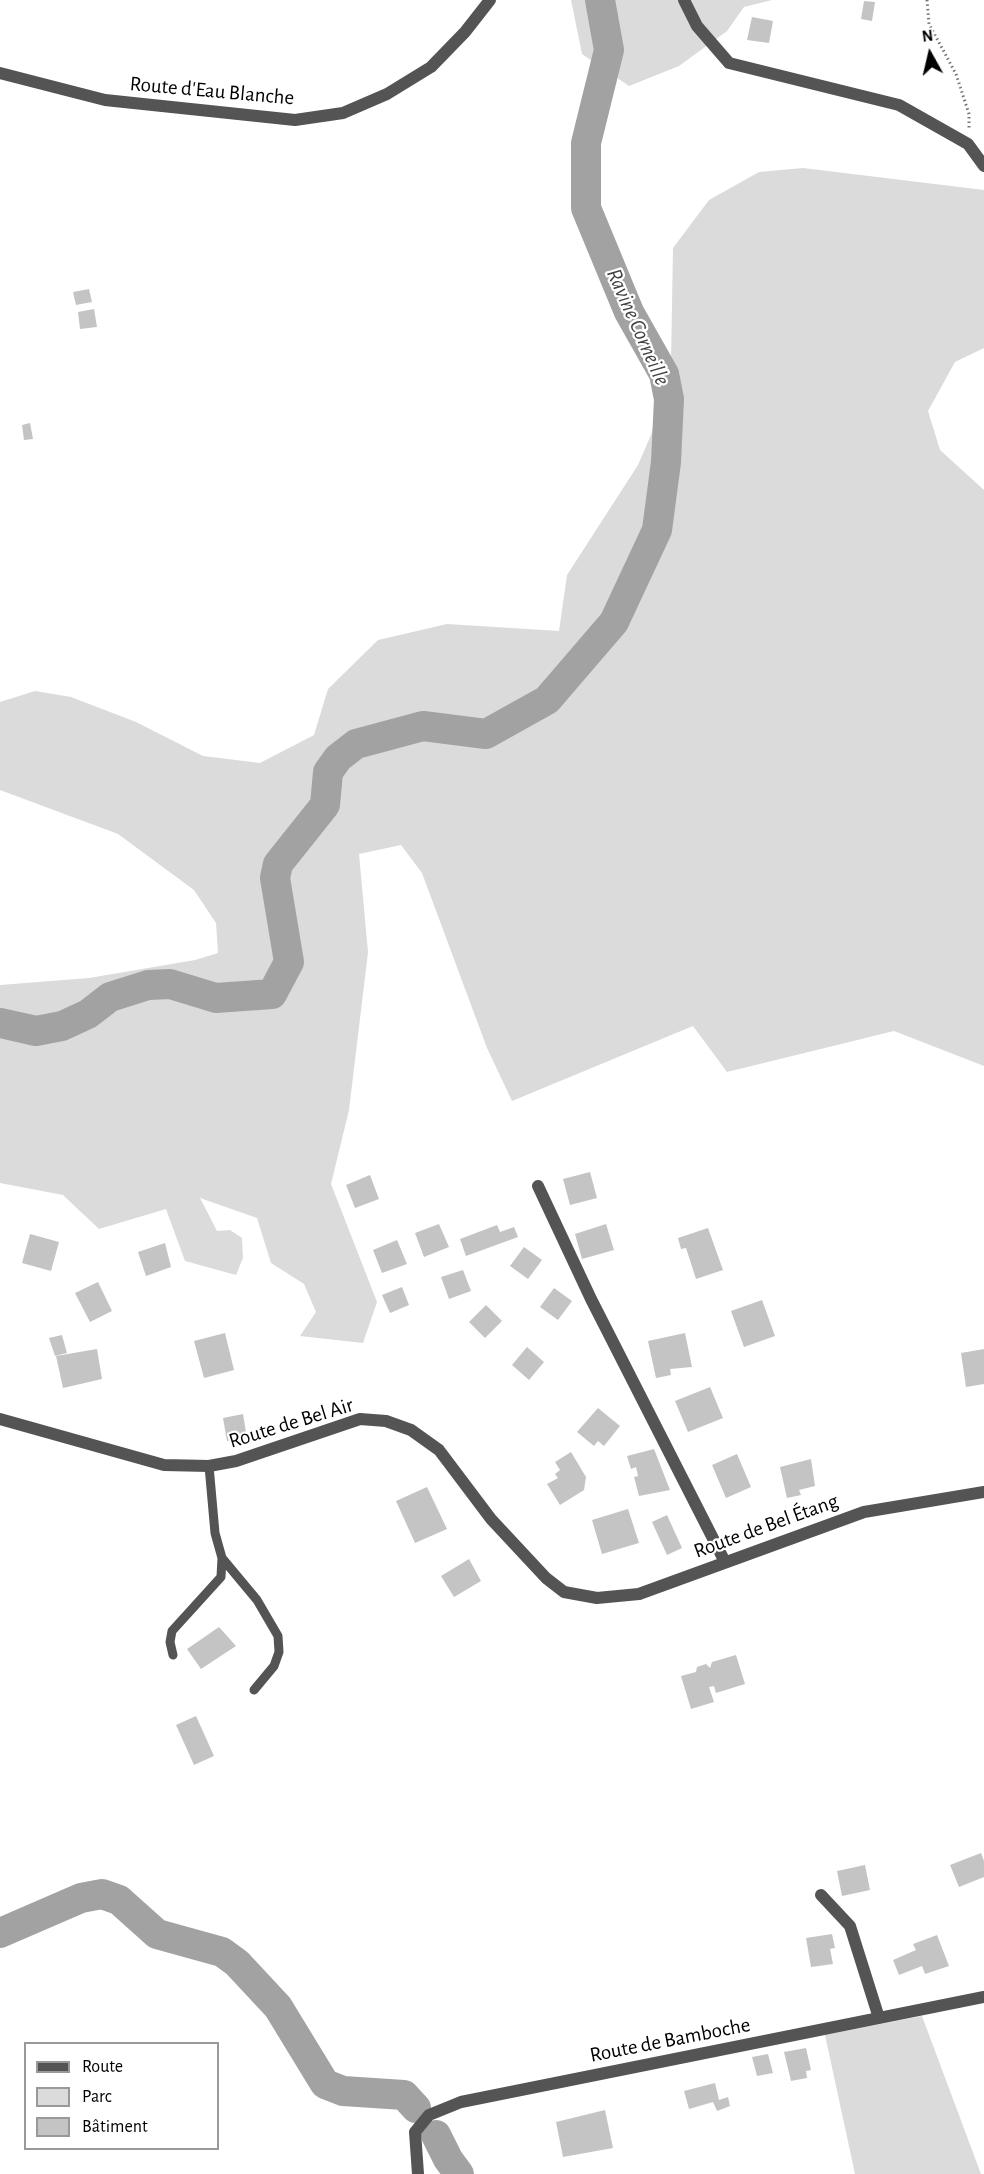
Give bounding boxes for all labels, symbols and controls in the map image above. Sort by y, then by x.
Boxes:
north arrow [900,24,960,84]
text: N [921,27,934,45]
street label: Route d'Eau Blanche [129,71,295,111]
water label: Ravine Corneille [601,265,675,389]
street label: Route de Bel Air [226,1392,356,1454]
street label: Route de Bel Étang [690,1488,842,1564]
street label: Route de Bamboche [588,2012,752,2068]
legend [24,2042,219,2150]
text: Route [82,2058,123,2076]
text: Parc [82,2088,112,2106]
text: Bâtiment [82,2118,148,2136]

